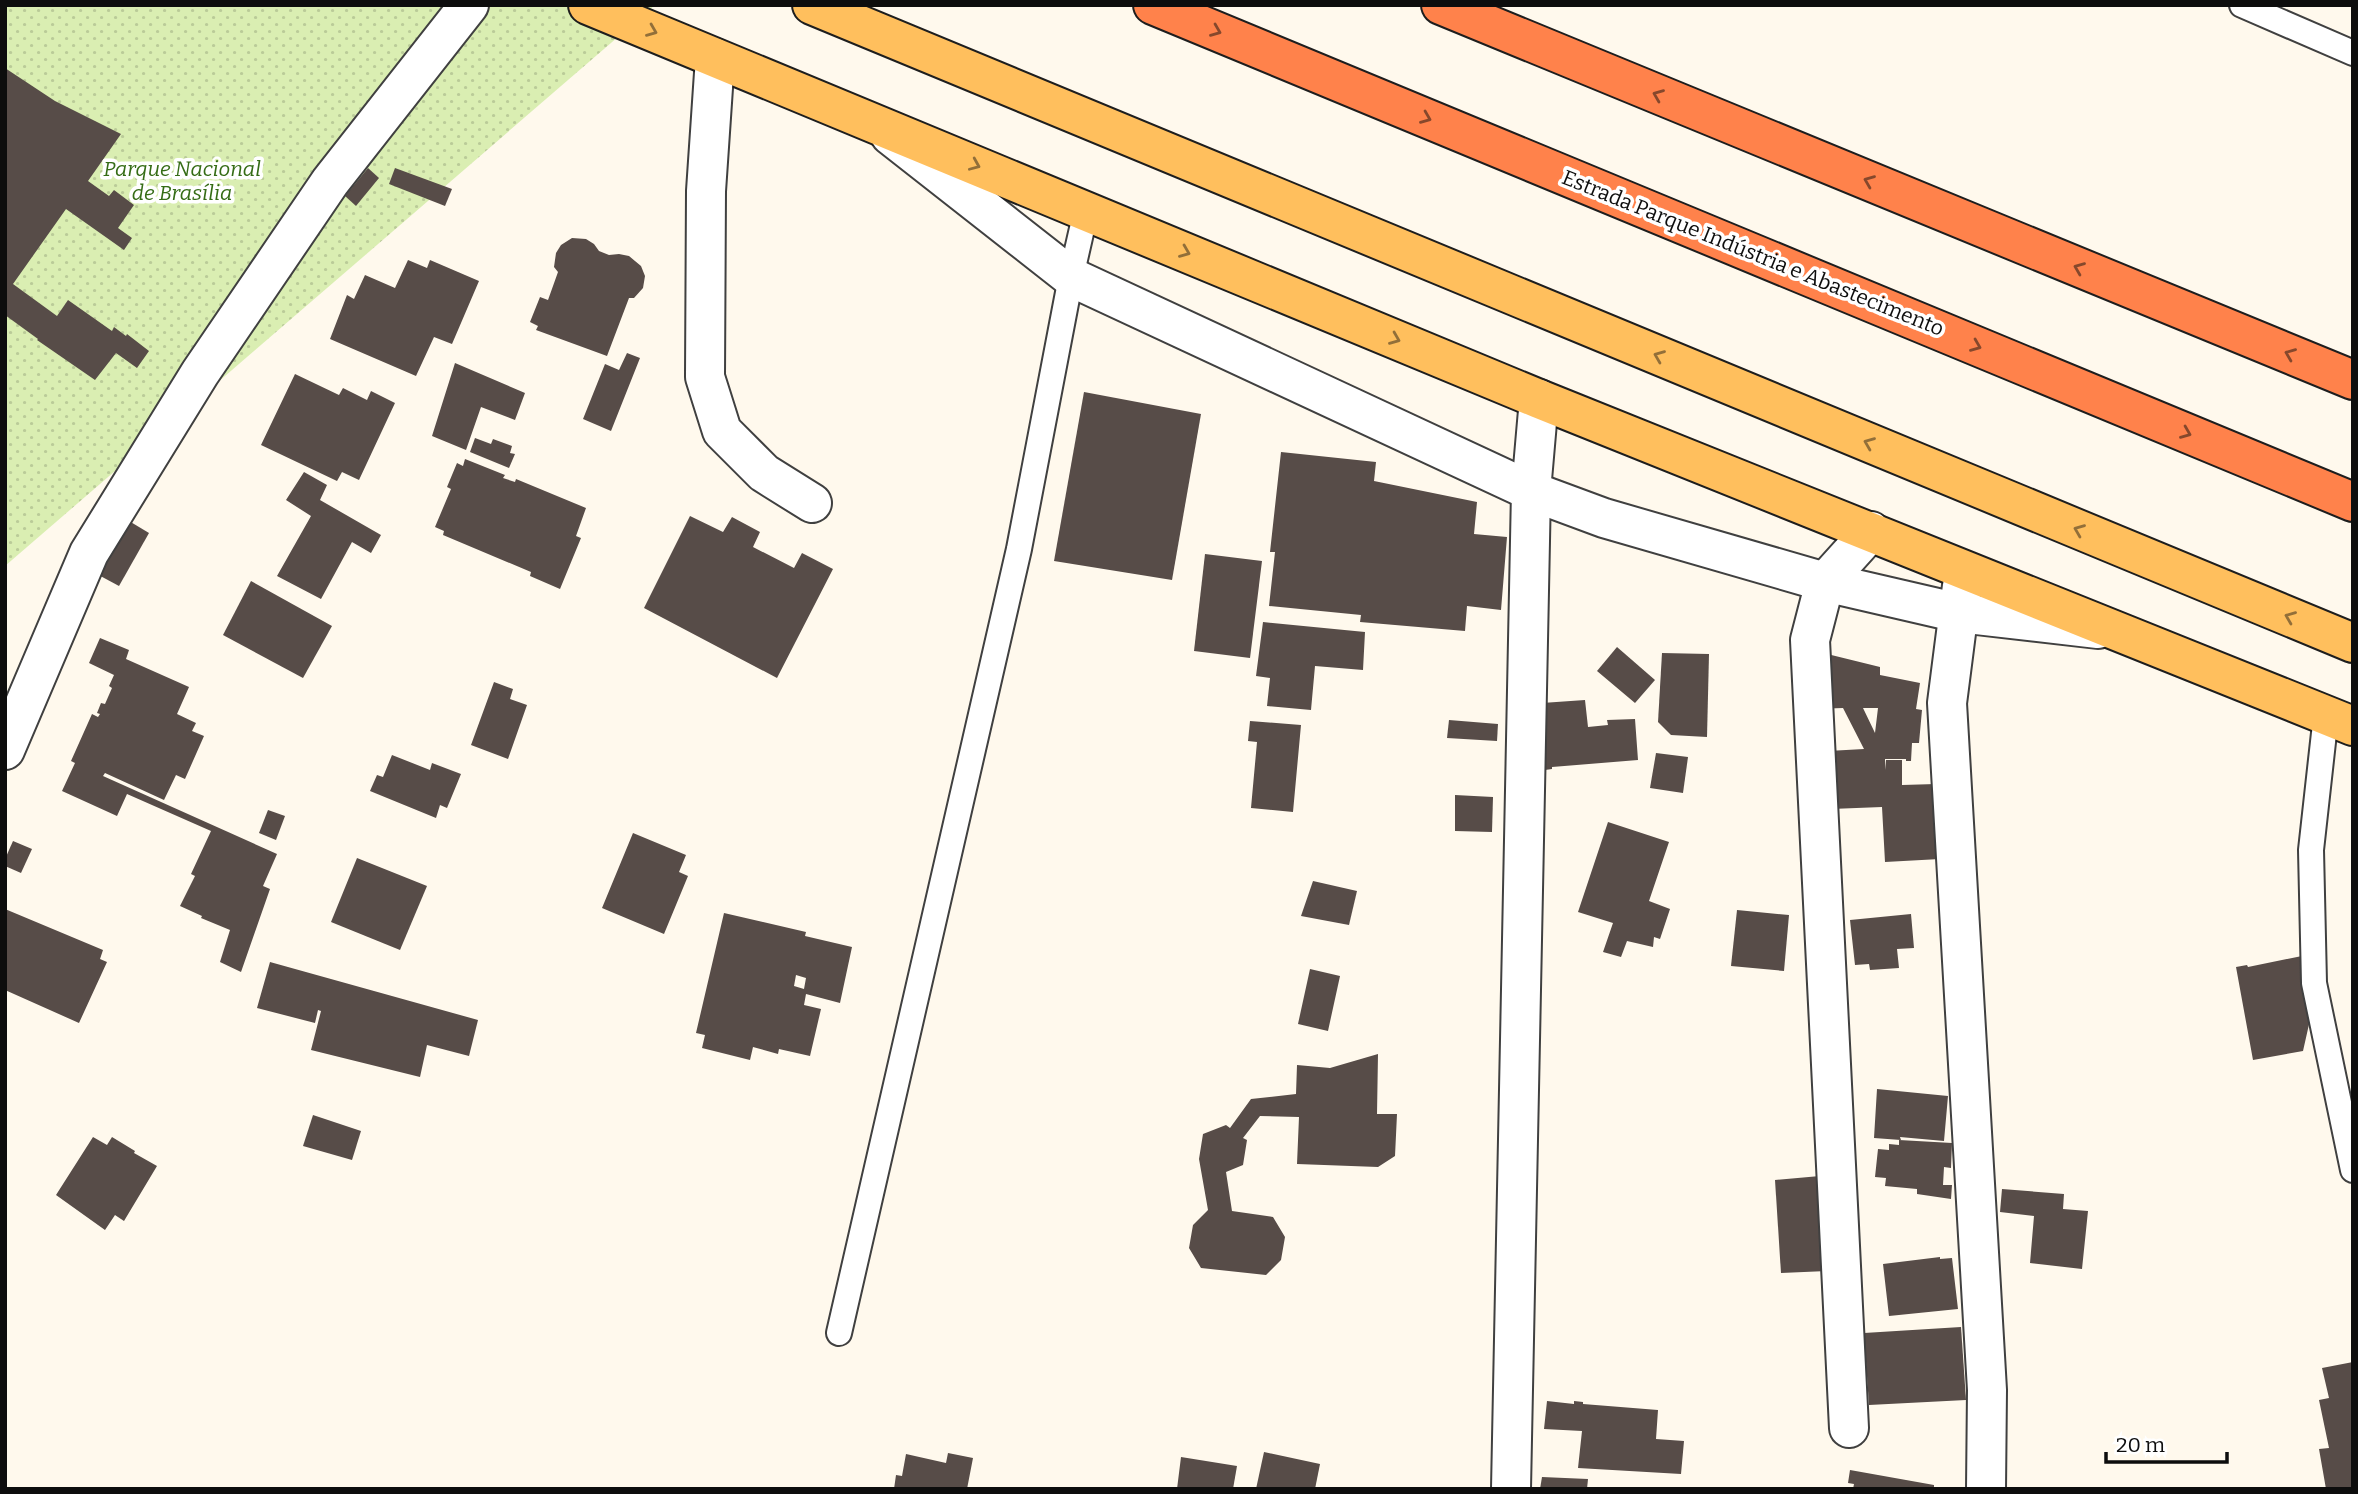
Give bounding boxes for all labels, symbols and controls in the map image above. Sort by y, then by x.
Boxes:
one-way arrow [645,23,657,37]
one-way arrow [1209,23,1221,37]
one-way arrow [1653,89,1665,103]
one-way arrow [1420,110,1432,124]
park label: Parque Nacional de Brasília [103,156,261,206]
one-way arrow [968,157,980,171]
street label: Estrada Parque Indústria e Abastecimento [1558,164,1948,342]
one-way arrow [1864,176,1876,190]
one-way arrow [1178,244,1190,258]
one-way arrow [2074,262,2086,276]
one-way arrow [1389,331,1401,345]
one-way arrow [1969,337,1981,351]
one-way arrow [2284,349,2296,363]
one-way arrow [1654,350,1666,364]
one-way arrow [2180,424,2192,438]
one-way arrow [1864,437,1877,451]
one-way arrow [2074,524,2087,538]
one-way arrow [2284,611,2297,625]
scale bar [2106,1420,2227,1464]
text: 20 m [2116,1432,2165,1458]

